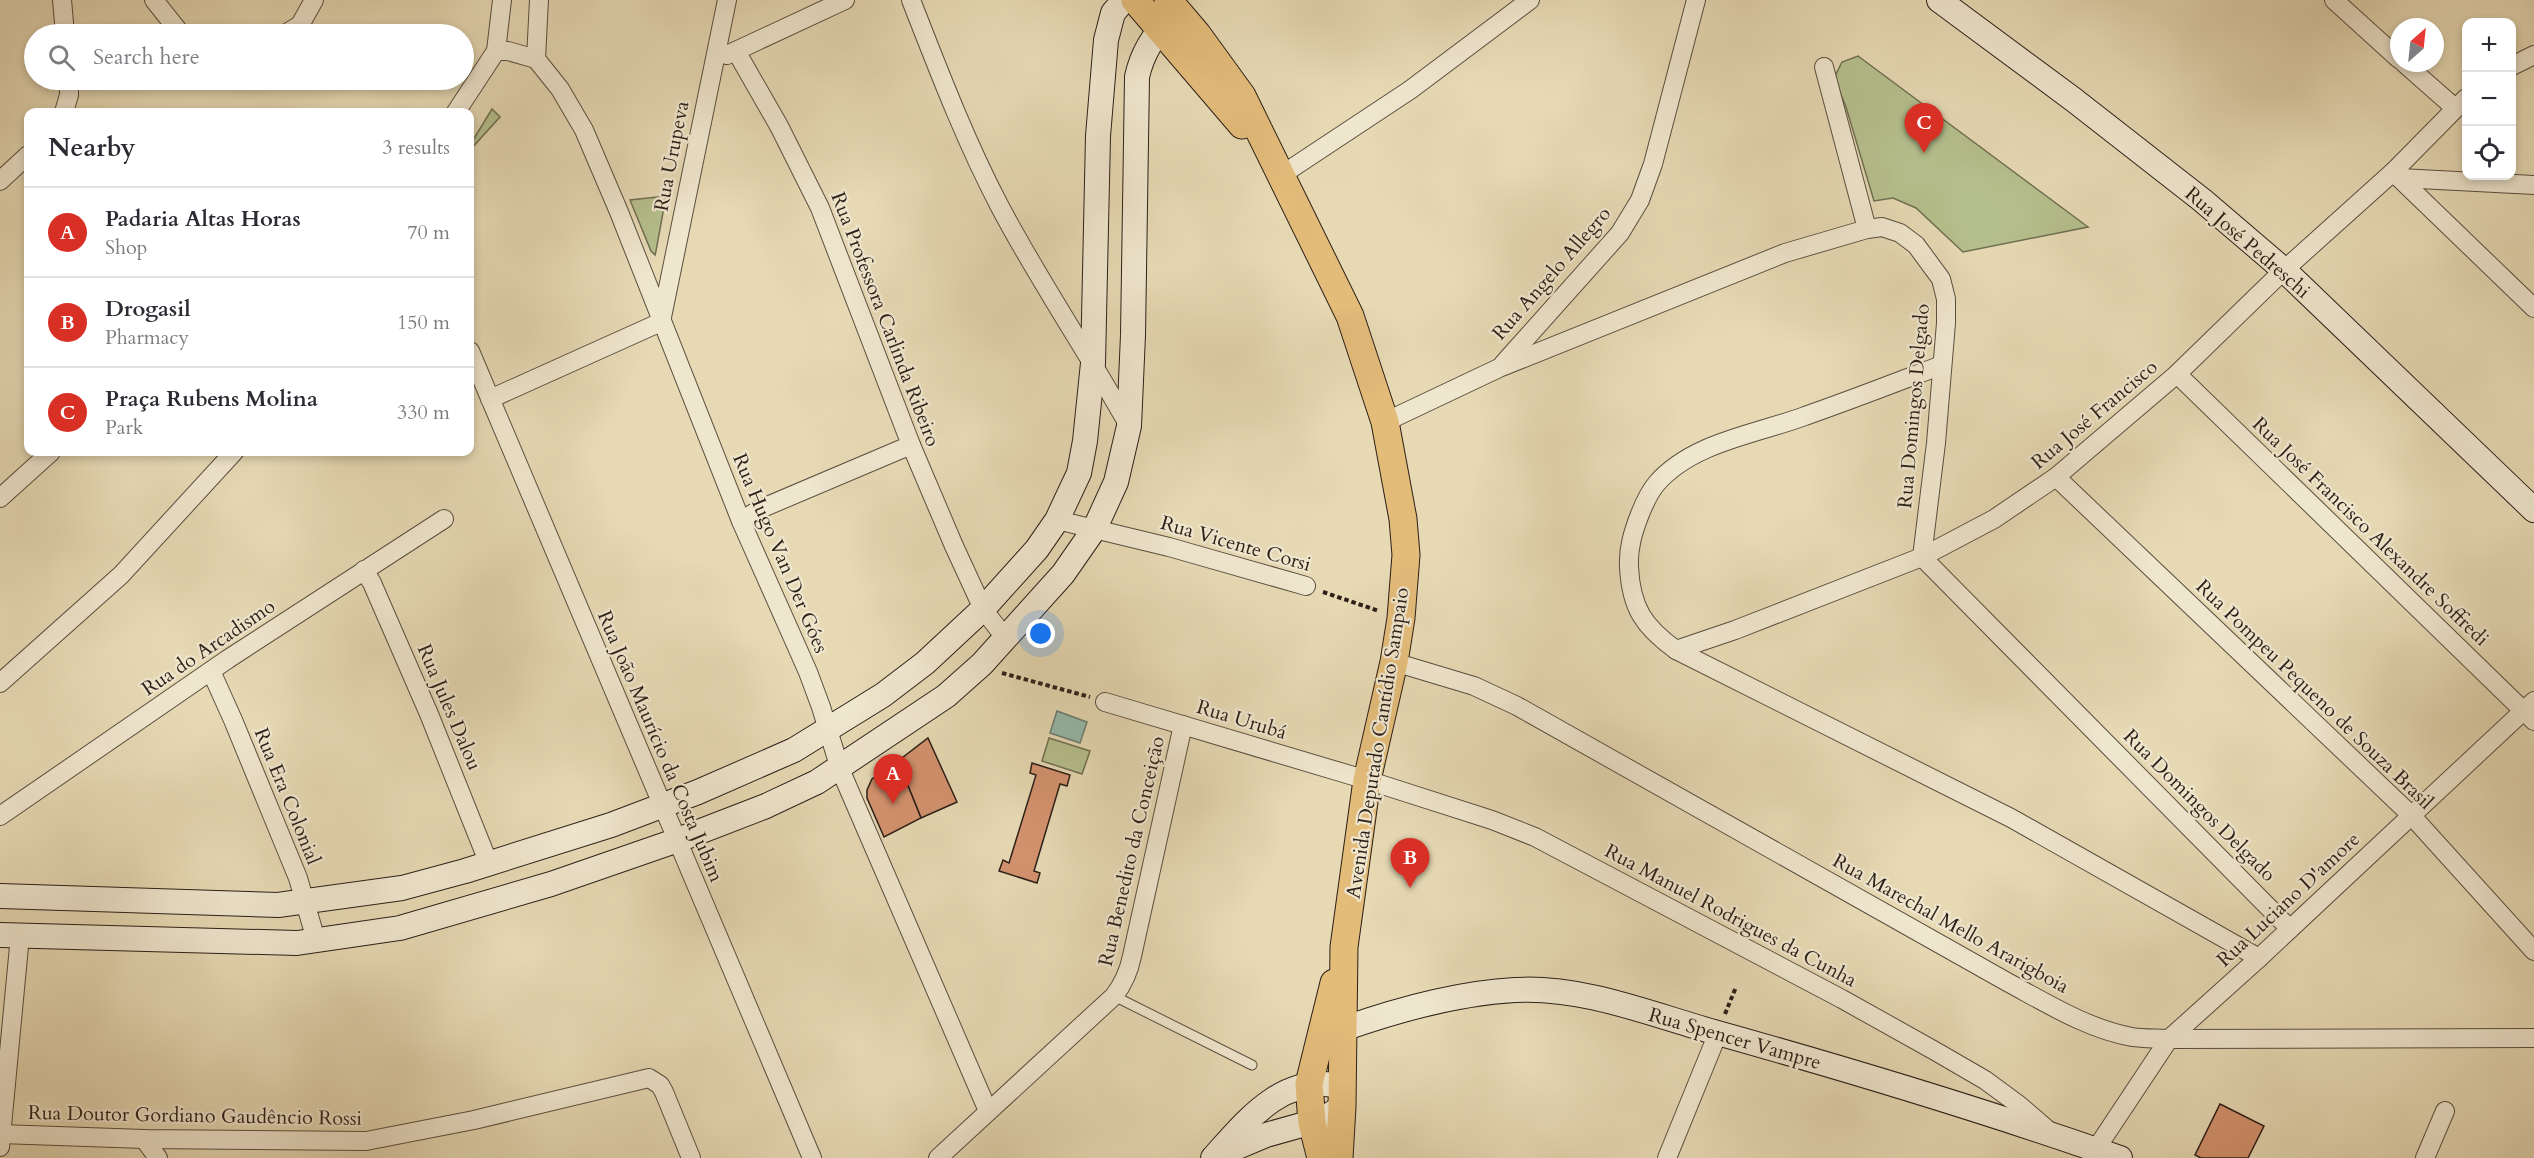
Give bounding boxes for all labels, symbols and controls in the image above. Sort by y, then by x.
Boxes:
north arrow [2390,18,2444,72]
map controls [2462,18,2516,180]
button: + [2462,18,2516,72]
search box [24,24,474,90]
icon: search [45,41,78,74]
text: Search here [93,42,200,72]
button: − [2462,72,2516,126]
street label: Rua Urupeva [648,98,695,214]
pin: C [1904,104,1944,153]
button: locate [2462,126,2516,180]
text: Nearby [48,130,136,165]
text: 3 results [382,134,450,161]
street label: Rua José Pedreschi [2179,180,2316,305]
street label: Rua Professora Carlinda Ribeiro [824,188,947,450]
street label: Rua Angelo Allegro [1486,201,1617,346]
text: Padaria Altas Horas [105,204,301,234]
text: A [60,219,75,246]
text: 70 m [407,219,450,246]
text: Shop [105,234,147,261]
text: Drogasil [105,294,191,324]
street label: Rua Domingos Delgado [1891,302,1936,510]
text: B [60,309,75,336]
text: 150 m [397,309,450,336]
text: Pharmacy [105,324,189,351]
street label: Rua José Francisco [2025,353,2164,475]
text: Praça Rubens Molina [105,384,318,414]
text: C [60,399,75,426]
text: 330 m [397,399,450,426]
street label: Rua José Francisco Alexandre Soffredi [2246,411,2495,652]
text: Park [105,414,143,441]
street label: Rua Hugo Van Der Góes [726,449,835,657]
street label: Rua Vicente Corsi [1158,509,1315,578]
street label: Rua Pompeu Pequeno de Souza Brasil [2190,573,2439,815]
street label: Avenida Deputado Cantídio Sampaio [1340,585,1415,901]
street label: Rua do Arcadismo [136,593,280,702]
street label: Rua João Maurício da Costa Jubim [591,606,730,886]
your location [1026,619,1055,648]
street label: Rua Jules Dalou [411,640,488,774]
street label: Rua Urubá [1194,693,1291,746]
street label: Rua Domingos Delgado [2117,723,2282,888]
street label: Rua Era Colonial [248,724,327,869]
street label: Rua Benedito da Conceição [1092,733,1171,969]
pin: A [874,754,912,804]
street label: Rua Luciano D'amore [2211,826,2366,973]
street label: Rua Manuel Rodrigues da Cunha [1600,837,1862,994]
pin: B [1390,838,1430,888]
street label: Rua Marechal Mello Ararigboia [1828,847,2074,1000]
street label: Rua Spencer Vampre [1646,1001,1824,1076]
street label: Rua Doutor Gordiano Gaudêncio Rossi [28,1099,363,1132]

